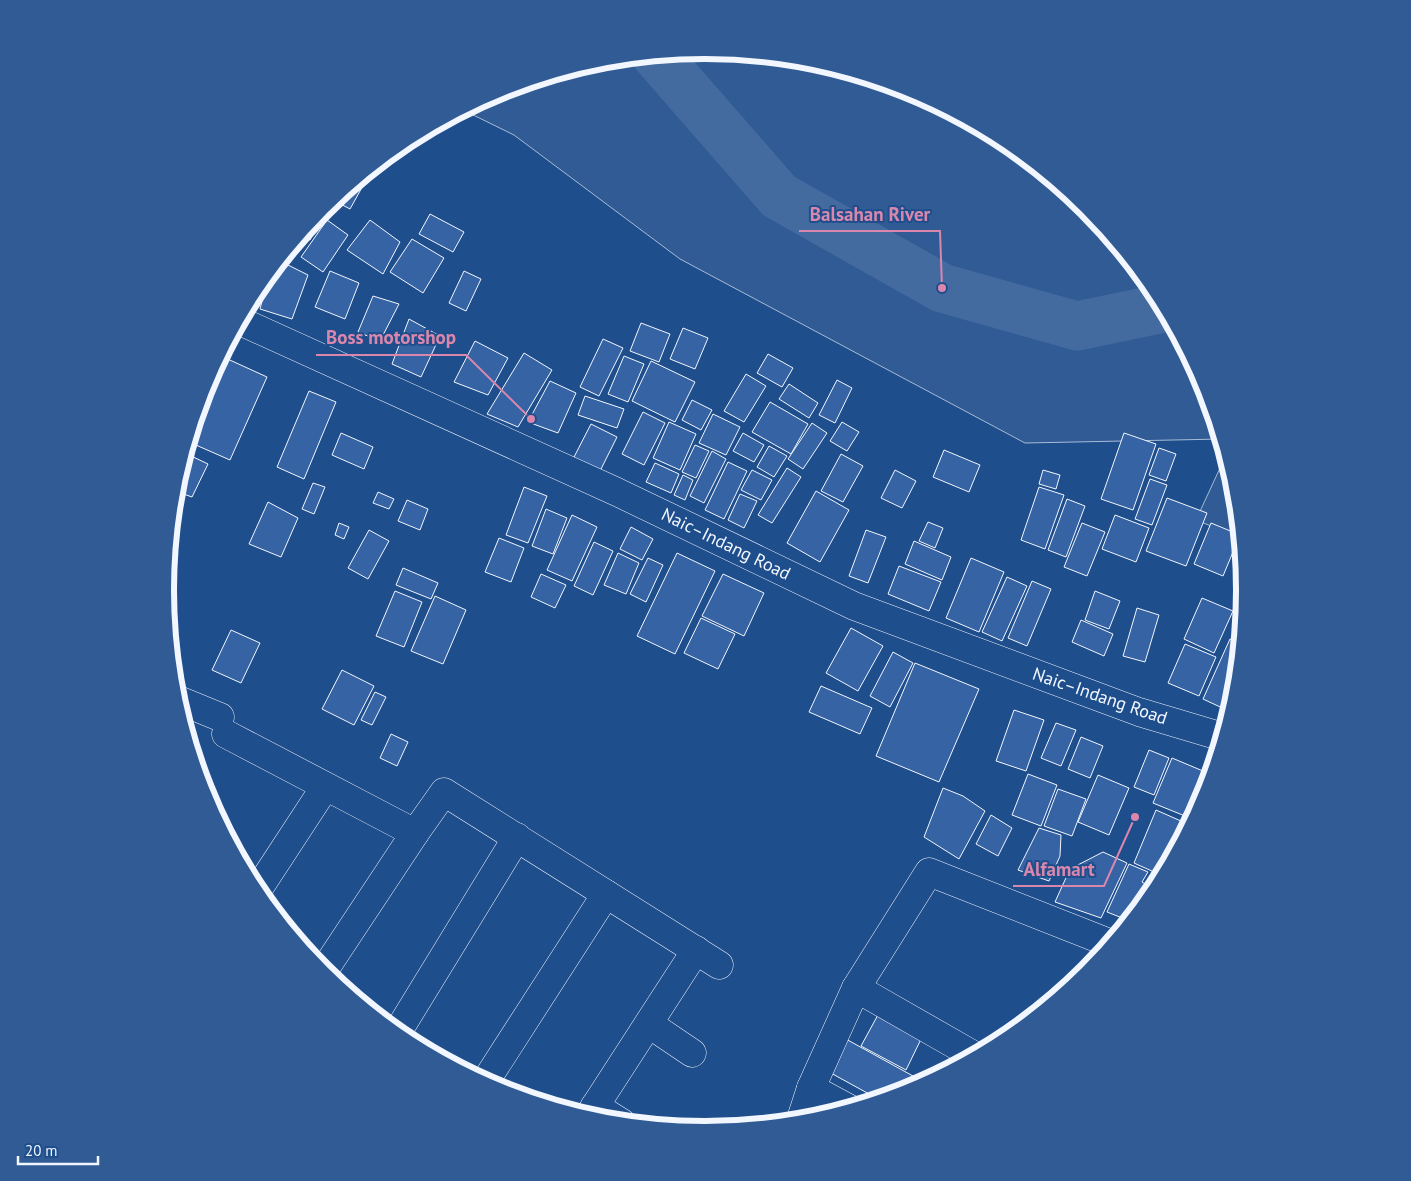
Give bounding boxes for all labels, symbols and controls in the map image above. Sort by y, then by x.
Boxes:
callout: Balsahan River [799,197,940,231]
text: Balsahan River [810,202,931,226]
callout: Boss motorshop [316,321,466,355]
text: Boss motorshop [326,325,456,349]
street label: Naic–Indang Road [658,502,795,585]
street label: Naic–Indang Road [1030,662,1171,729]
callout: Alfamart [1013,852,1104,886]
text: Alfamart [1023,857,1095,881]
scale bar [18,1134,98,1166]
text: 20 m [25,1141,58,1160]

